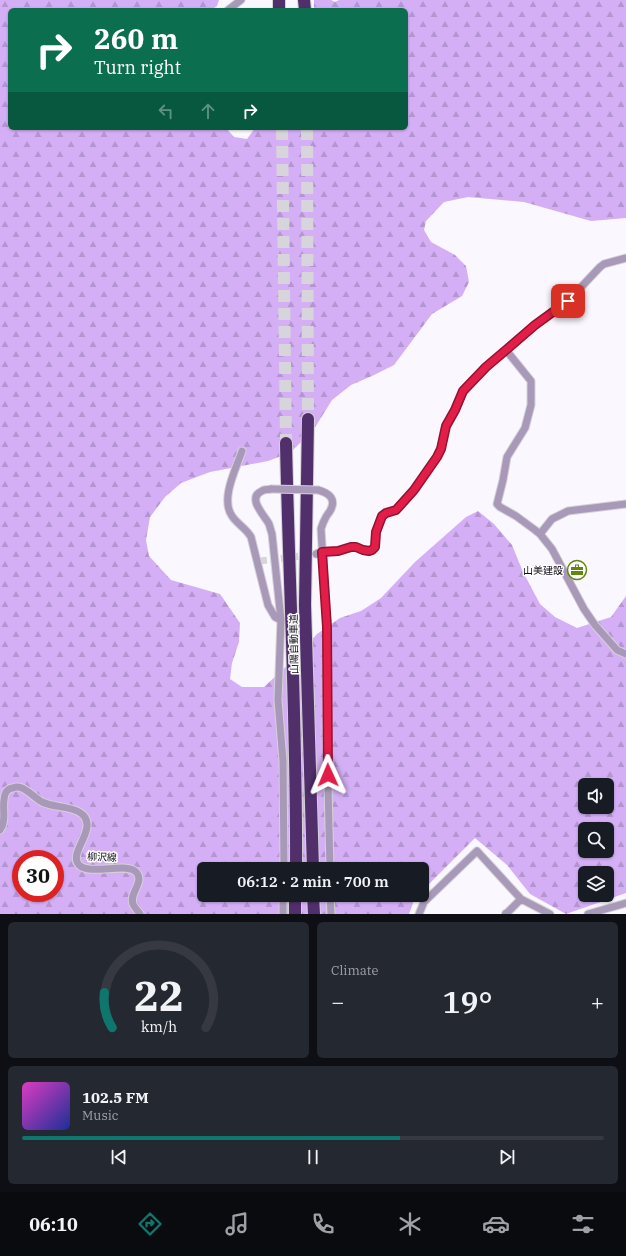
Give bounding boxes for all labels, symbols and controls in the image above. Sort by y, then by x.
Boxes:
text: 260 m [94,20,178,57]
icon: right [28,24,80,76]
text: Turn right [94,56,181,79]
icon: left [155,100,177,122]
icon: ahead [197,100,219,122]
icon: right [239,100,261,122]
pin [551,284,585,318]
icon: arrive [557,290,579,312]
office icon: 山美建設 [566,559,588,581]
place label: 山美建設 [523,564,563,577]
street label: 山陽自動車道 [287,614,301,674]
position arrow [307,754,349,796]
map controls [578,778,614,902]
button: sound [578,778,614,814]
button: search [578,822,614,858]
speed limit sign: 30 [12,850,64,902]
street label: 柳沢線 [87,850,117,864]
button: layers [578,866,614,902]
text: 06:12 · 2 min · 700 m [237,872,389,891]
text: Climate [331,962,378,979]
text: 22 [134,968,183,1022]
text: 19° [442,982,493,1021]
text: − [331,987,344,1016]
text: + [591,987,604,1016]
text: km/h [140,1017,177,1036]
text: 102.5 FM [82,1088,149,1107]
text: Music [82,1107,119,1124]
icon: previous [108,1146,130,1168]
icon: pause [302,1146,324,1168]
icon: next [496,1146,518,1168]
icon: directions [136,1210,164,1238]
icon: music [223,1210,251,1238]
icon: phone [309,1210,337,1238]
icon: climate [396,1210,424,1238]
icon: car [482,1210,510,1238]
icon: filters [569,1210,597,1238]
text: 06:10 [29,1213,78,1236]

